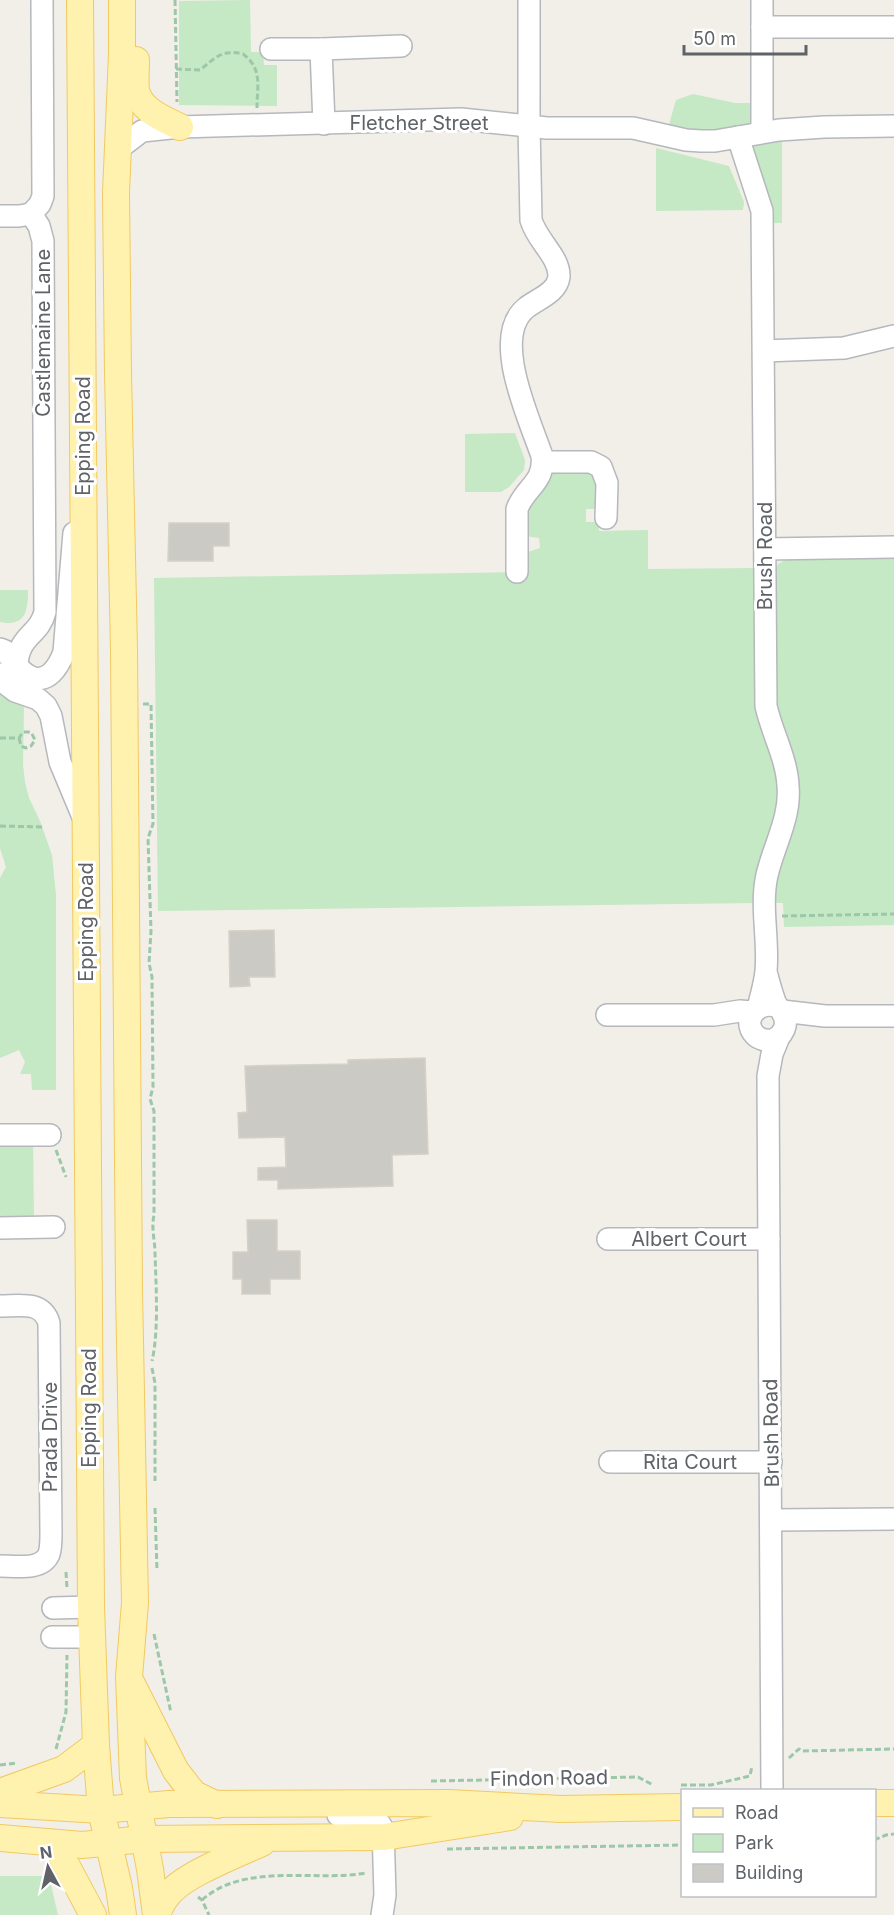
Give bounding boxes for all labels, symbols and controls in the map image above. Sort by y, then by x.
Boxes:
scale bar [684,18,806,56]
text: 50 m [693,28,736,49]
street label: Fletcher Street [349,111,489,135]
street label: Castlemaine Lane [31,249,55,417]
street label: Epping Road [71,376,95,496]
street label: Brush Road [753,502,777,610]
street label: Epping Road [74,862,98,982]
street label: Albert Court [631,1227,747,1251]
street label: Epping Road [77,1348,101,1468]
street label: Brush Road [758,1378,784,1488]
street label: Prada Drive [38,1382,62,1492]
street label: Rita Court [643,1450,737,1474]
street label: Findon Road [490,1765,608,1791]
legend [681,1789,876,1897]
text: Road [735,1802,778,1823]
text: Park [735,1832,774,1853]
north arrow [18,1837,78,1897]
text: N [38,1841,53,1863]
text: Building [735,1862,803,1883]

